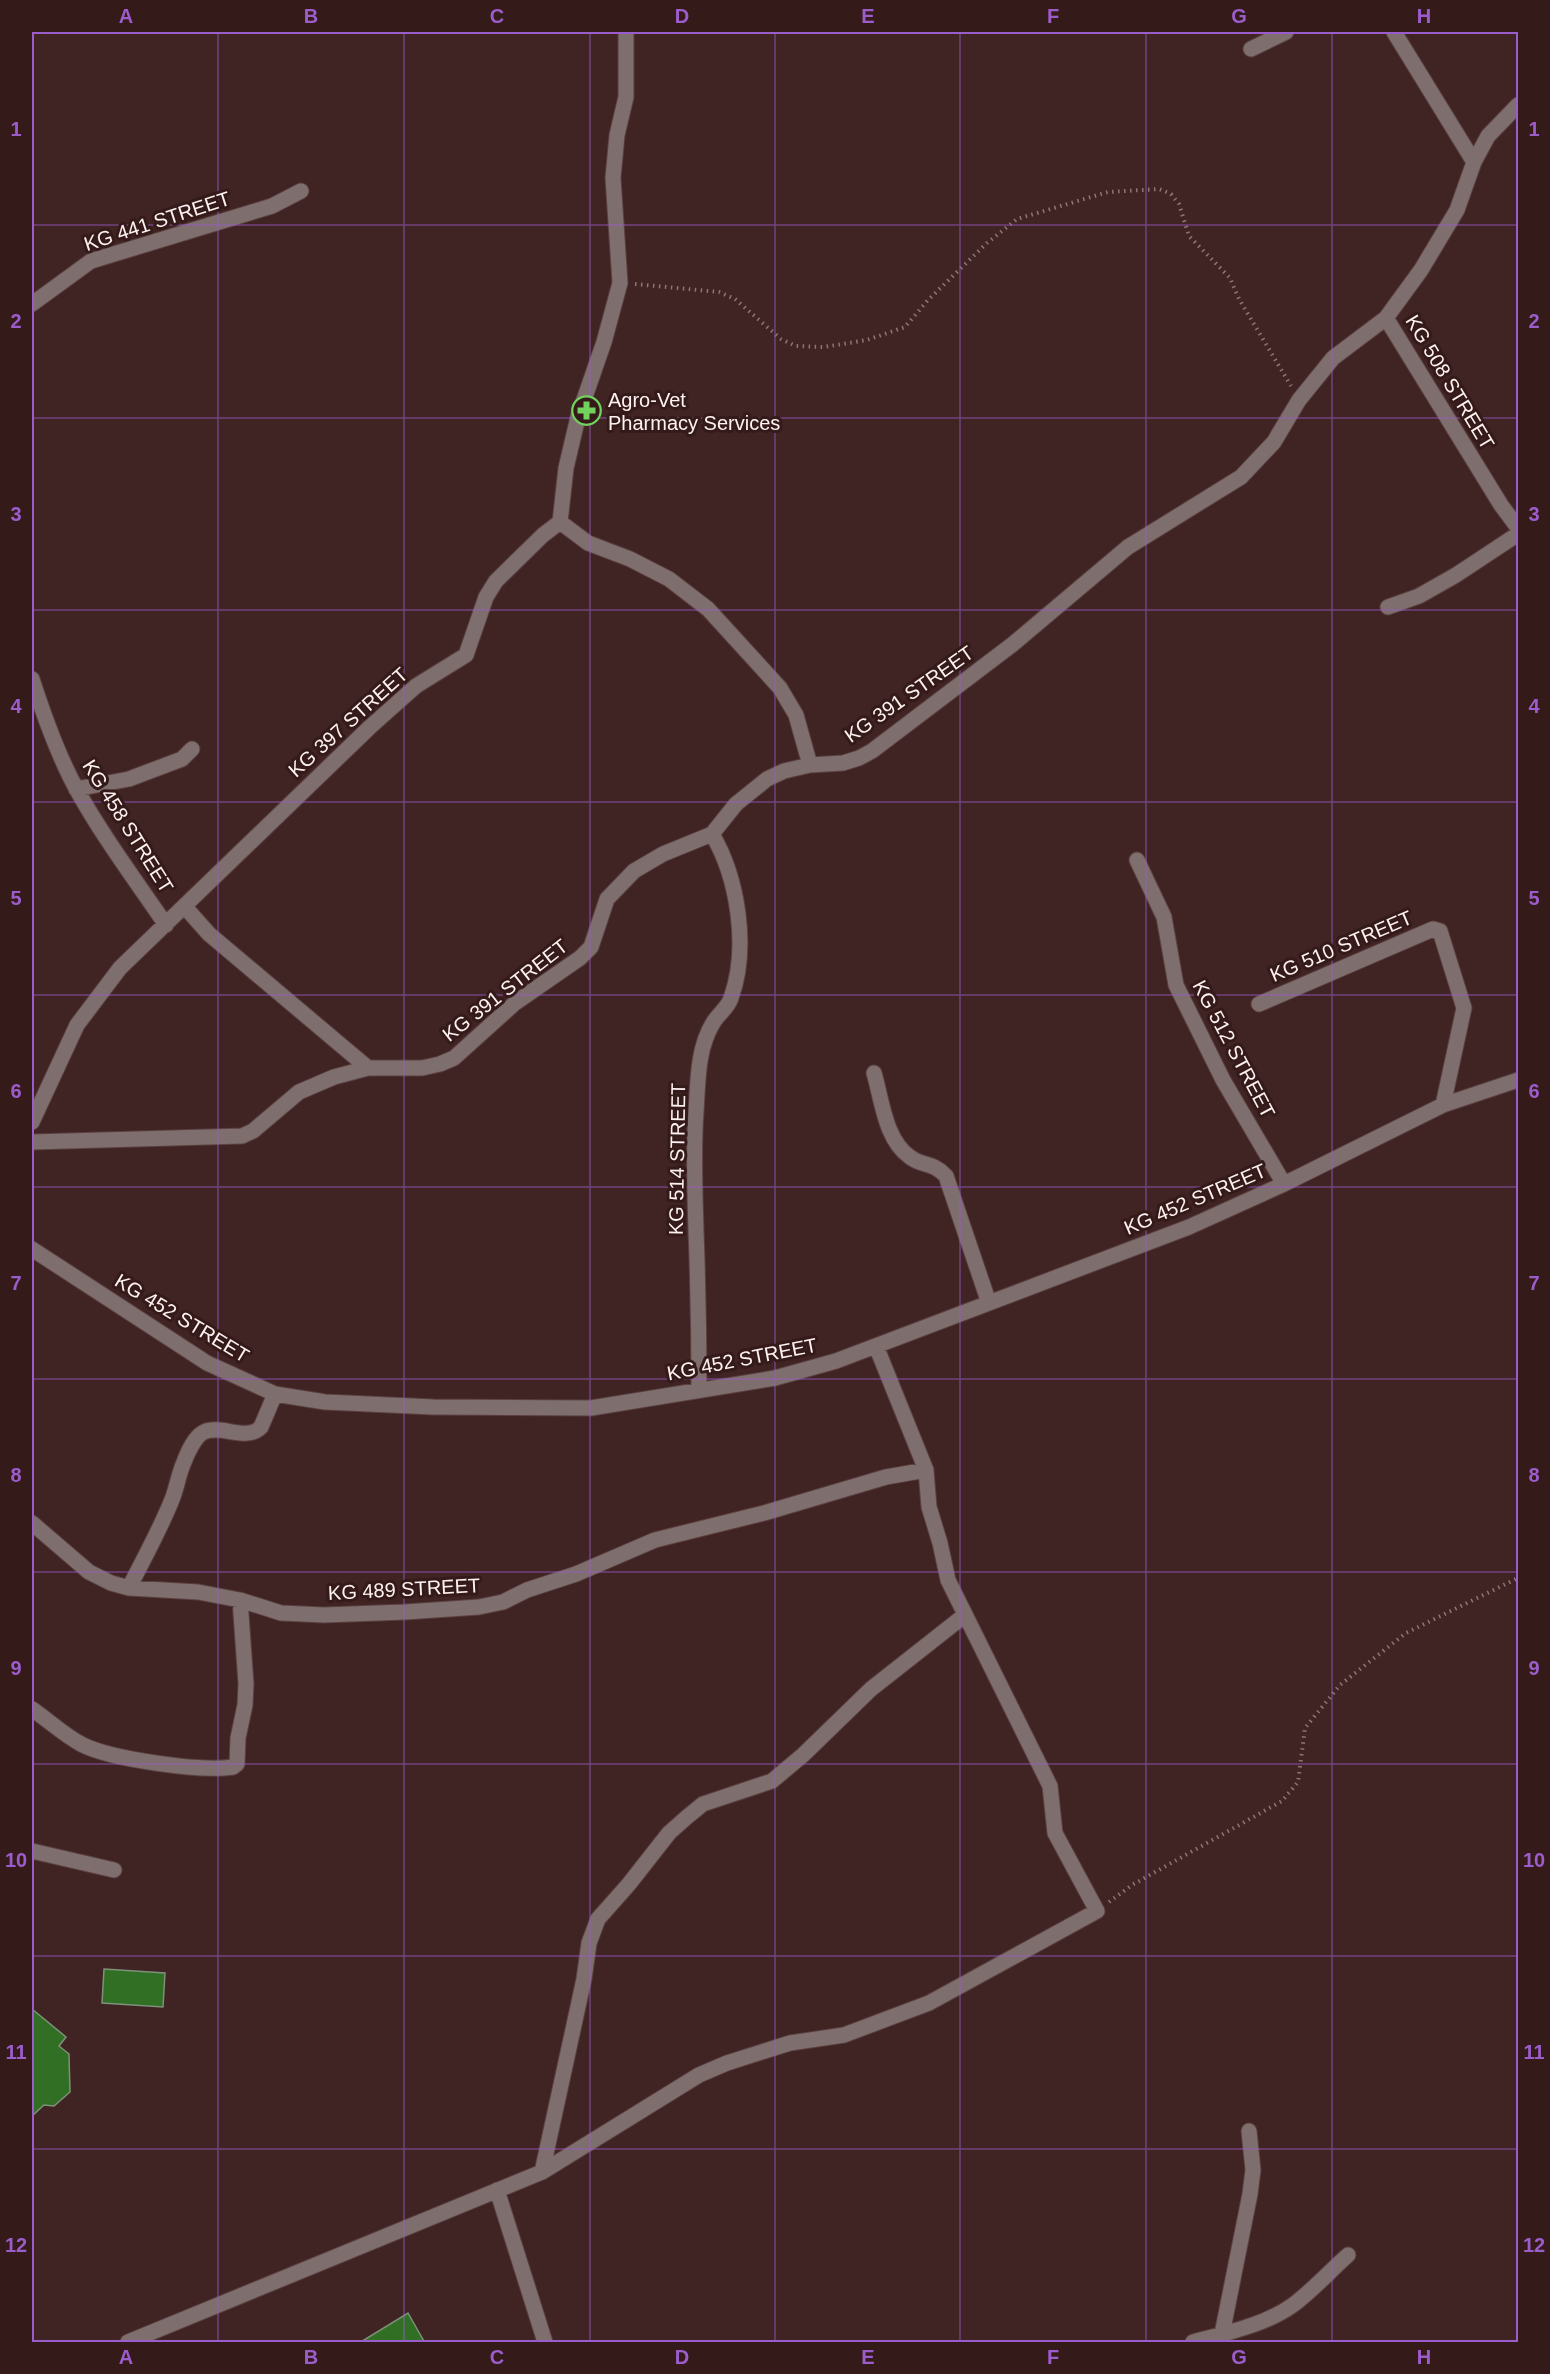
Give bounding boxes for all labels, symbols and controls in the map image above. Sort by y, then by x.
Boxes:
text: A [119,5,133,27]
text: B [304,5,318,27]
text: C [490,5,504,27]
text: D [675,5,689,27]
text: E [861,5,875,27]
text: F [1047,5,1059,27]
text: G [1231,5,1247,27]
text: H [1417,5,1431,27]
text: 1 [10,118,22,140]
text: 1 [1528,118,1540,140]
street label: KG 441 STREET [81,187,233,255]
text: 2 [10,310,22,332]
text: 2 [1528,310,1540,332]
street label: KG 508 STREET [1401,311,1499,453]
place label: Agro-Vet Pharmacy Services [608,389,780,434]
pharmacy icon: Agro-Vet Pharmacy Services [571,395,603,427]
text: 3 [10,503,22,525]
text: 3 [1528,503,1540,525]
street label: KG 391 STREET [840,641,978,747]
street label: KG 397 STREET [284,663,412,781]
text: 4 [10,695,22,717]
text: 4 [1528,695,1540,717]
street label: KG 458 STREET [78,756,178,896]
text: 5 [10,887,22,909]
text: 5 [1528,887,1540,909]
street label: KG 510 STREET [1267,906,1415,986]
street label: KG 391 STREET [438,934,572,1046]
street label: KG 512 STREET [1189,977,1279,1121]
text: 6 [10,1080,22,1102]
text: 6 [1528,1080,1540,1102]
street label: KG 514 STREET [665,1083,689,1235]
street label: KG 452 STREET [1121,1159,1269,1239]
street label: KG 452 STREET [111,1269,253,1367]
text: 7 [10,1272,22,1294]
text: 7 [1528,1272,1540,1294]
street label: KG 452 STREET [665,1334,819,1384]
text: 8 [10,1464,22,1486]
text: 8 [1528,1464,1540,1486]
street label: KG 489 STREET [327,1574,481,1604]
text: 9 [10,1657,22,1679]
text: 9 [1528,1657,1540,1679]
text: 10 [5,1849,27,1871]
text: 10 [1523,1849,1545,1871]
text: 11 [5,2041,27,2063]
text: 11 [1523,2041,1545,2063]
text: 12 [5,2234,27,2256]
text: 12 [1523,2234,1545,2256]
text: A [119,2346,133,2368]
text: B [304,2346,318,2368]
text: C [490,2346,504,2368]
text: D [675,2346,689,2368]
text: E [861,2346,875,2368]
text: F [1047,2346,1059,2368]
text: G [1231,2346,1247,2368]
text: H [1417,2346,1431,2368]

